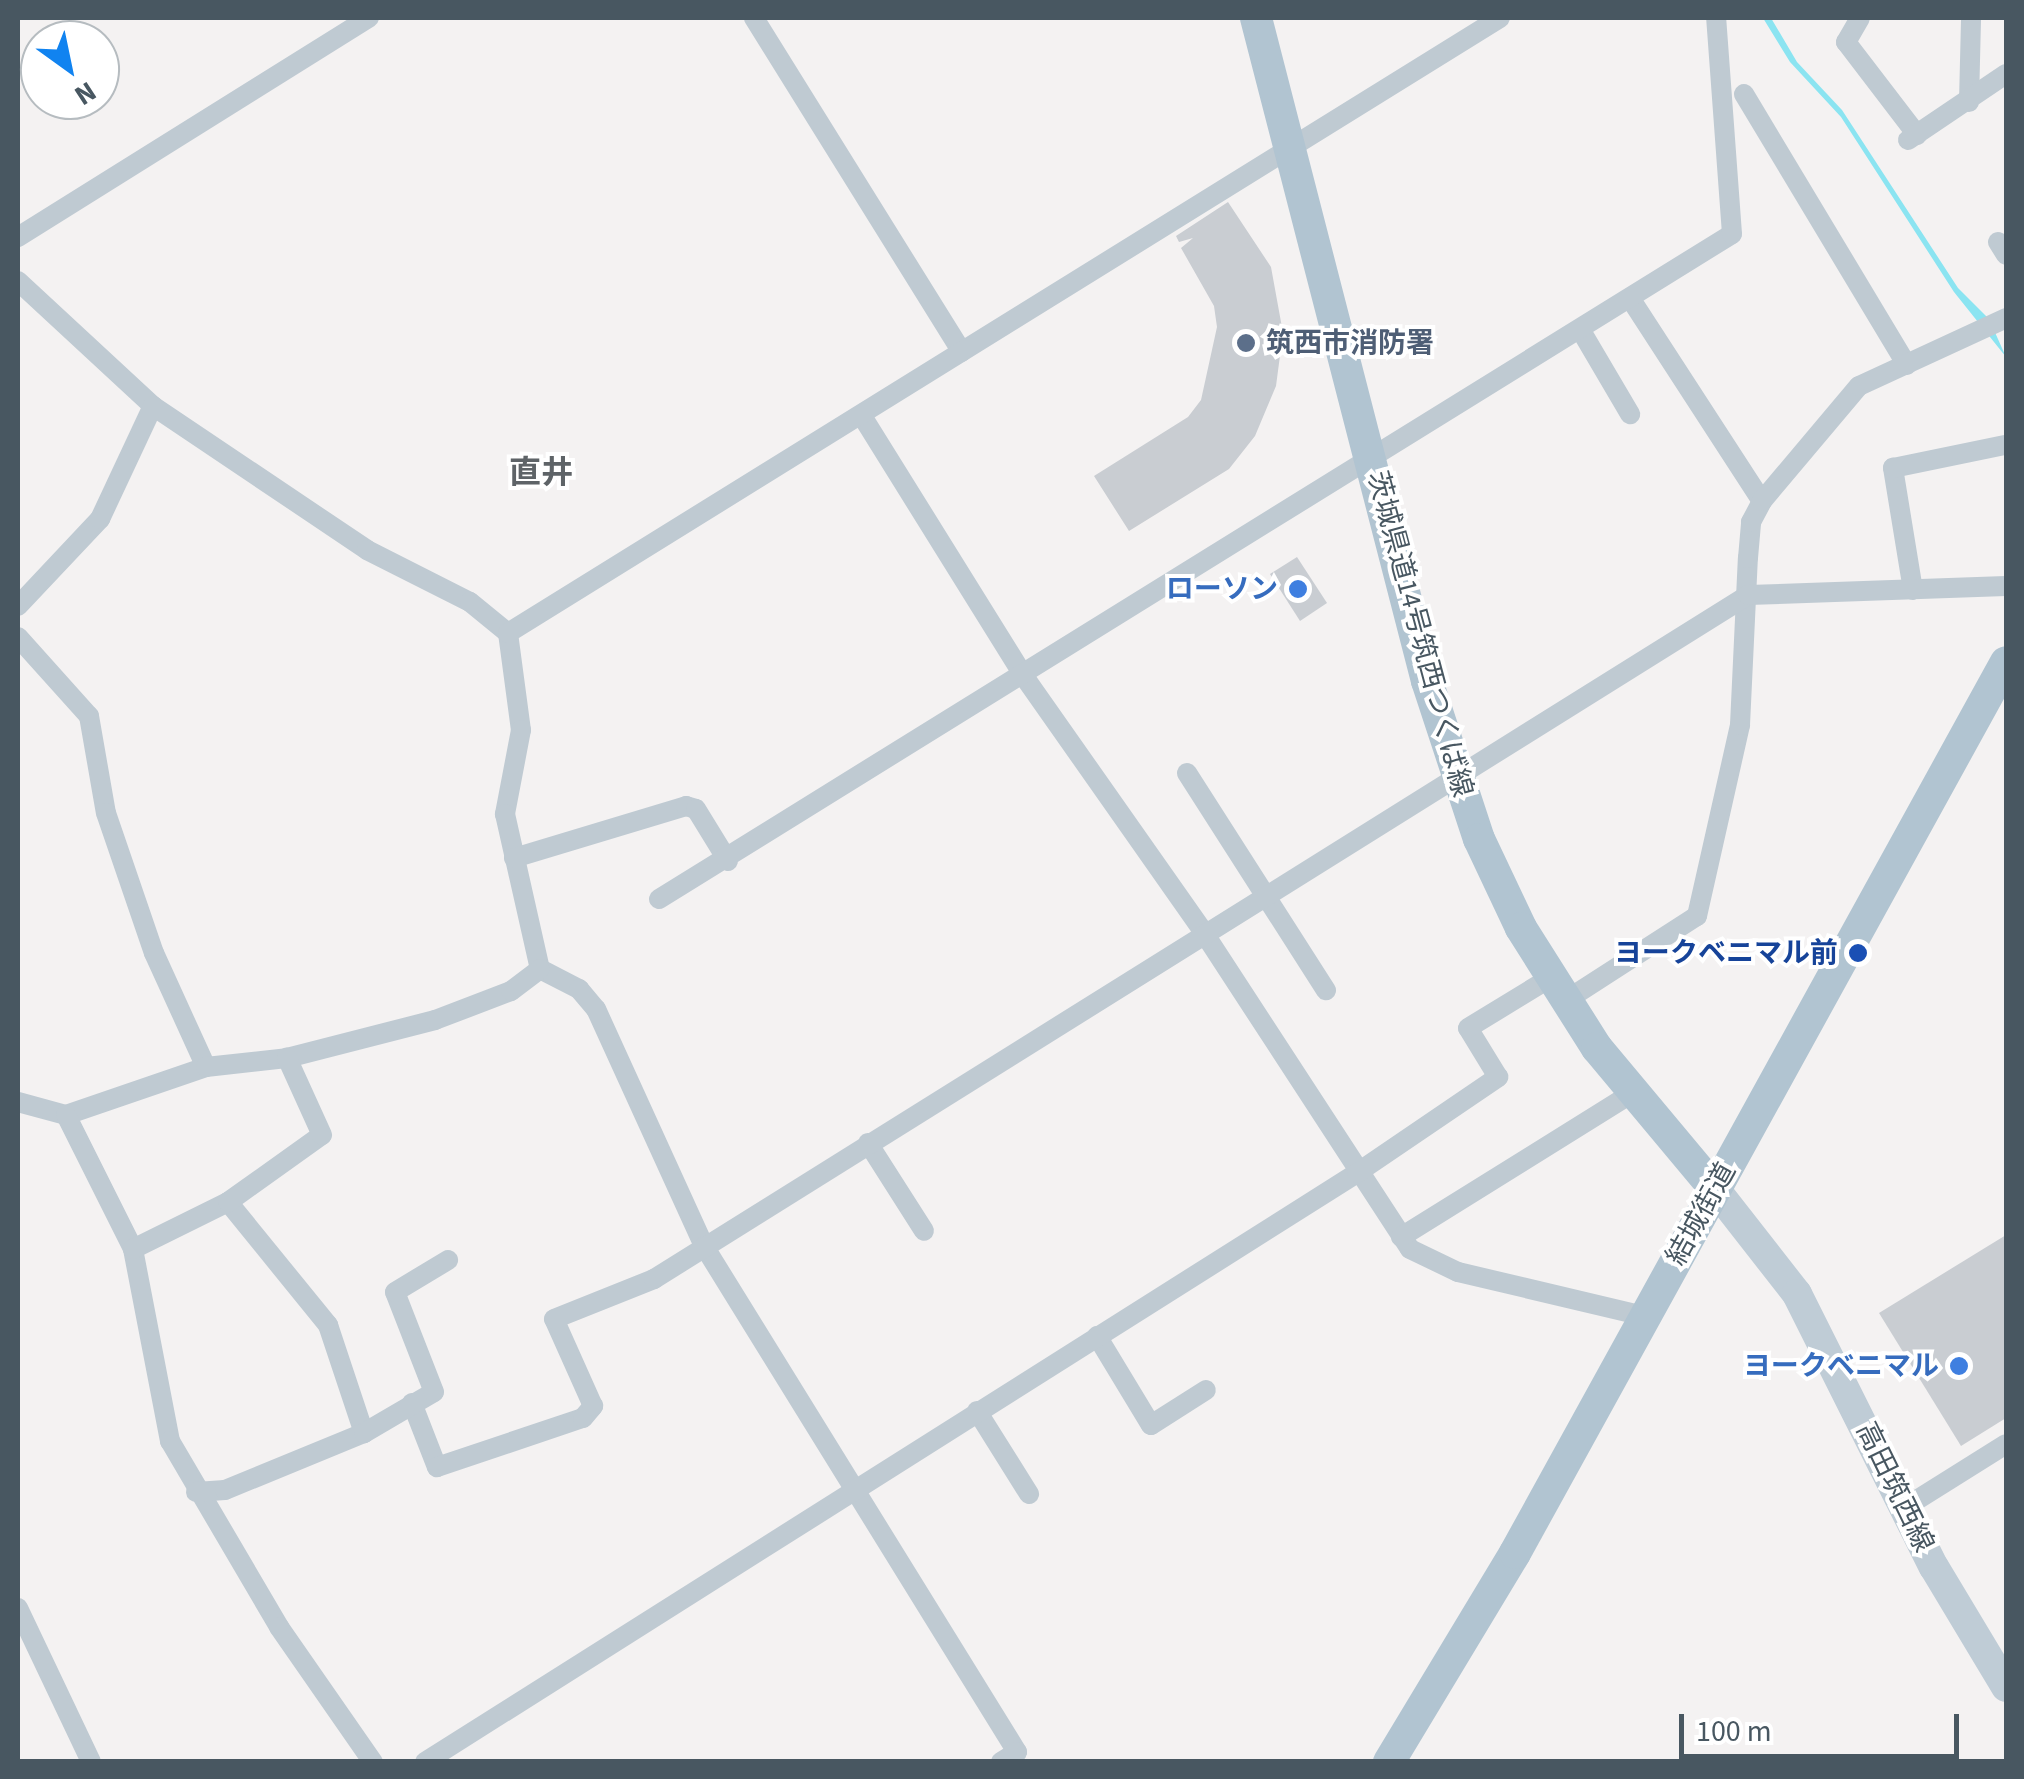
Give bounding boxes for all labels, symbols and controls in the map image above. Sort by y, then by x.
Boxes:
north arrow [20,20,120,120]
text: N [67,72,104,115]
place label: 筑西市消防署 [1266,326,1434,360]
marker: 筑西市消防署 [1235,332,1257,354]
district label: 直井 [509,454,573,492]
street label: 茨城県道14号筑西つくば線 [1360,467,1480,801]
place label: ローソン [1166,572,1278,606]
marker: ローソン [1287,578,1309,600]
place label: ヨークベニマル前 [1614,936,1838,970]
marker: ヨークベニマル前 [1847,942,1869,964]
street label: 結城街道 [1659,1157,1743,1271]
place label: ヨークベニマル [1743,1349,1939,1383]
marker: ヨークベニマル [1948,1355,1970,1377]
street label: 高田筑西線 [1849,1417,1941,1557]
scale bar [1684,1694,1964,1756]
text: 100 m [1696,1710,1772,1753]

